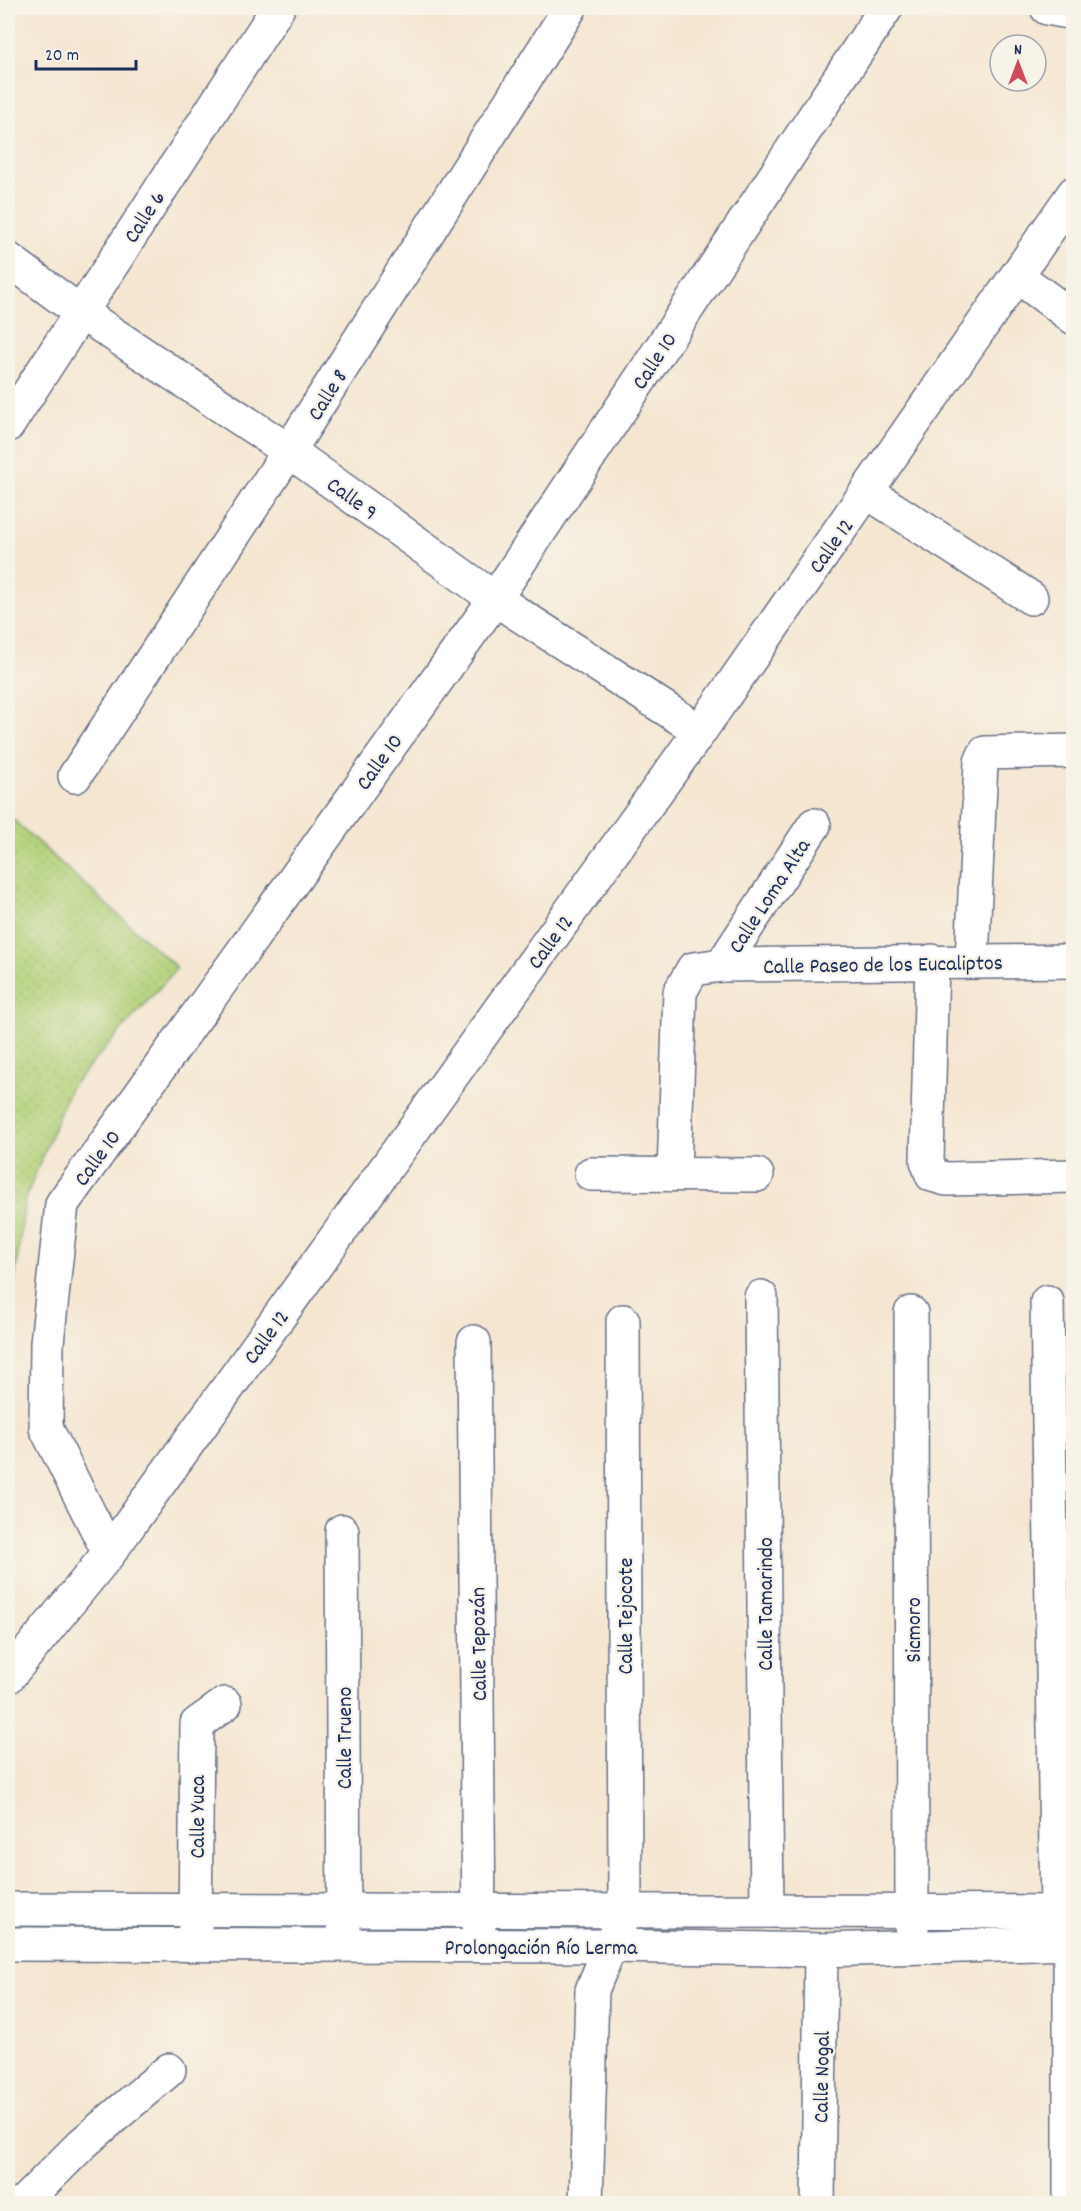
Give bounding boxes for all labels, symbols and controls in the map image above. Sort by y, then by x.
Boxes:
scale bar [36,33,136,71]
north arrow [988,33,1048,93]
text: N [1014,39,1022,62]
text: 20 m [45,44,79,69]
street label: Calle 6 [117,185,174,250]
street label: Calle 10 [626,327,686,397]
street label: Calle 8 [301,364,357,427]
street label: Calle 9 [319,471,383,529]
street label: Calle 12 [803,513,863,581]
street label: Calle 10 [350,728,412,798]
street label: Calle Loma Alta [722,833,820,960]
street label: Calle 12 [521,909,582,977]
street label: Calle Paseo de los Eucaliptos [763,949,1003,984]
street label: Calle 10 [68,1124,130,1194]
street label: Calle 12 [237,1304,298,1372]
street label: Calle Tamarindo [752,1537,783,1671]
street label: Calle Tejocote [612,1558,643,1674]
street label: Calle Tepozán [464,1587,497,1701]
street label: Sicmoro [900,1597,931,1663]
street label: Calle Trueno [331,1687,362,1789]
street label: Calle Yuca [184,1775,215,1859]
street label: Prolongación Río Lerma [445,1934,638,1965]
street label: Calle Nogal [807,2031,840,2123]

